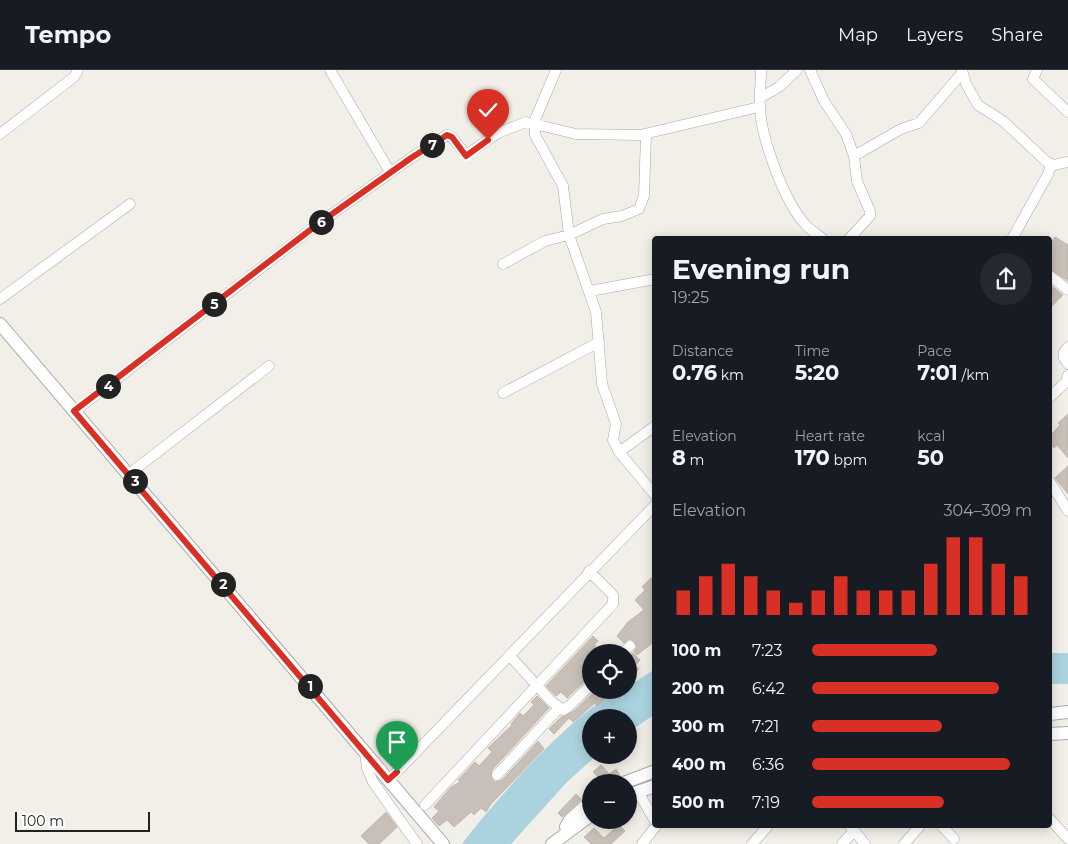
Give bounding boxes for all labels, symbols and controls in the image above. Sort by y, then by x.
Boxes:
text: Tempo [25,20,111,49]
text: Map [838,24,878,46]
text: Layers [906,24,963,46]
text: Share [991,24,1043,46]
pin [467,89,509,140]
icon: check [474,96,502,124]
pin: 7 [420,132,444,158]
text: 7 [428,136,437,154]
pin: 6 [308,210,334,234]
text: 6 [317,213,326,231]
text: Evening run [672,252,850,286]
button: share [980,253,1032,305]
text: 19:25 [672,288,709,307]
pin: 5 [202,292,226,316]
text: 5 [210,295,219,313]
text: Distance [672,342,734,360]
text: Time [795,342,830,360]
text: Pace [917,342,952,360]
text: 0.76 [672,360,717,385]
text: 5:20 [795,360,839,385]
text: 7:01 [917,360,958,385]
text: km [717,366,744,384]
text: /km [958,366,989,384]
pin: 4 [96,374,120,398]
text: 4 [104,377,113,395]
text: Elevation [672,427,737,445]
text: Heart rate [795,427,865,445]
text: kcal [917,427,945,445]
text: 8 [672,445,686,470]
text: 170 [795,445,830,470]
text: 50 [917,445,944,470]
text: m [686,451,704,469]
text: bpm [830,451,867,469]
pin: 3 [122,468,148,494]
text: 3 [131,472,140,490]
text: Elevation [672,501,746,520]
text: 304–309 m [943,501,1032,520]
pin: 2 [210,572,236,596]
text: 2 [219,575,228,593]
text: 100 m [672,641,721,660]
text: 7:23 [752,641,783,660]
map controls [582,644,637,829]
button: locate [582,644,637,699]
pin: 1 [298,674,322,698]
text: 1 [308,677,313,695]
text: 200 m [672,679,724,698]
text: 6:42 [752,679,785,698]
button: + [582,709,637,764]
text: 300 m [672,717,725,736]
text: 7:21 [752,717,779,736]
pin [376,721,418,772]
icon: arrive [383,728,411,756]
text: 400 m [672,755,726,774]
text: 6:36 [752,755,784,774]
button: − [582,774,637,829]
text: 500 m [672,793,725,812]
text: 7:19 [752,793,780,812]
scale bar [15,809,150,832]
text: 100 m [22,812,64,830]

